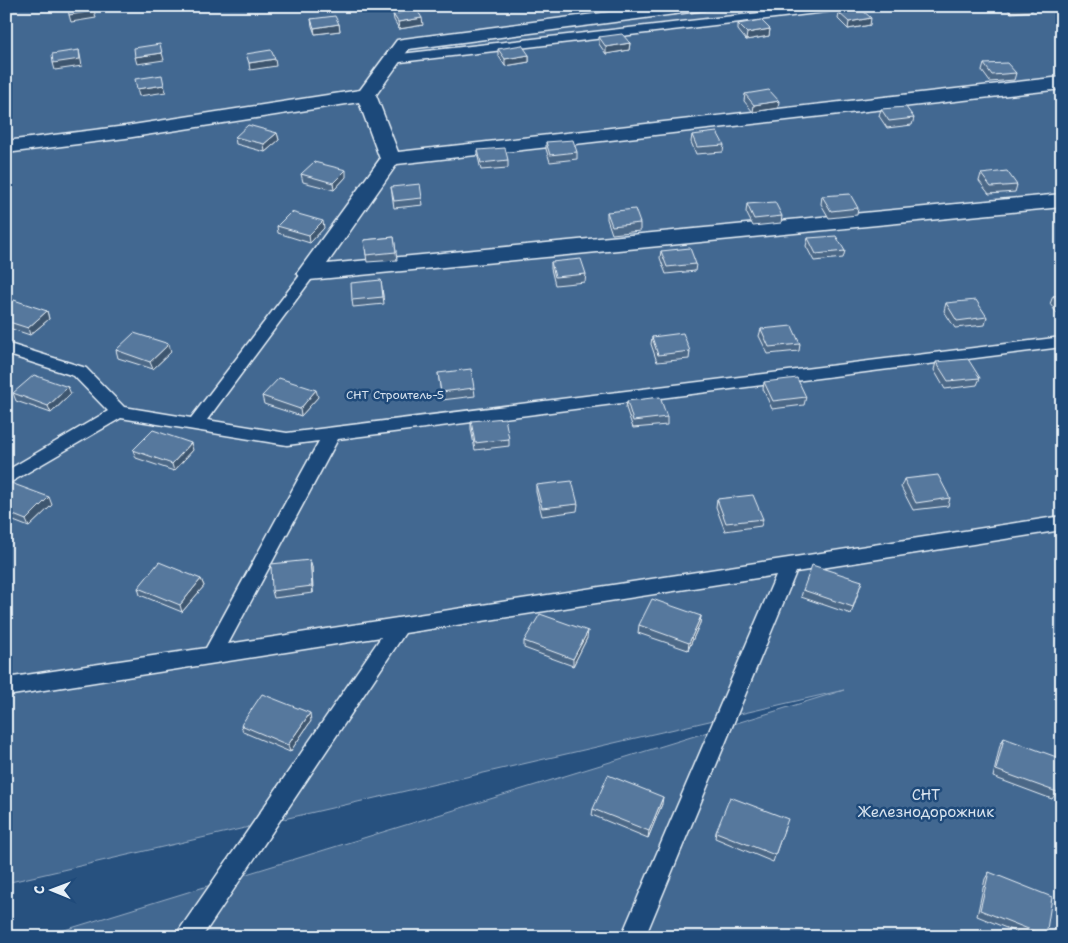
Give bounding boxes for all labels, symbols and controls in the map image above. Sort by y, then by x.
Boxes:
park label: СНТ Строитель-5 [346,387,444,403]
park label: СНТ Железнодорожник [858,785,994,822]
north arrow [28,866,78,916]
text: С [30,885,48,894]

